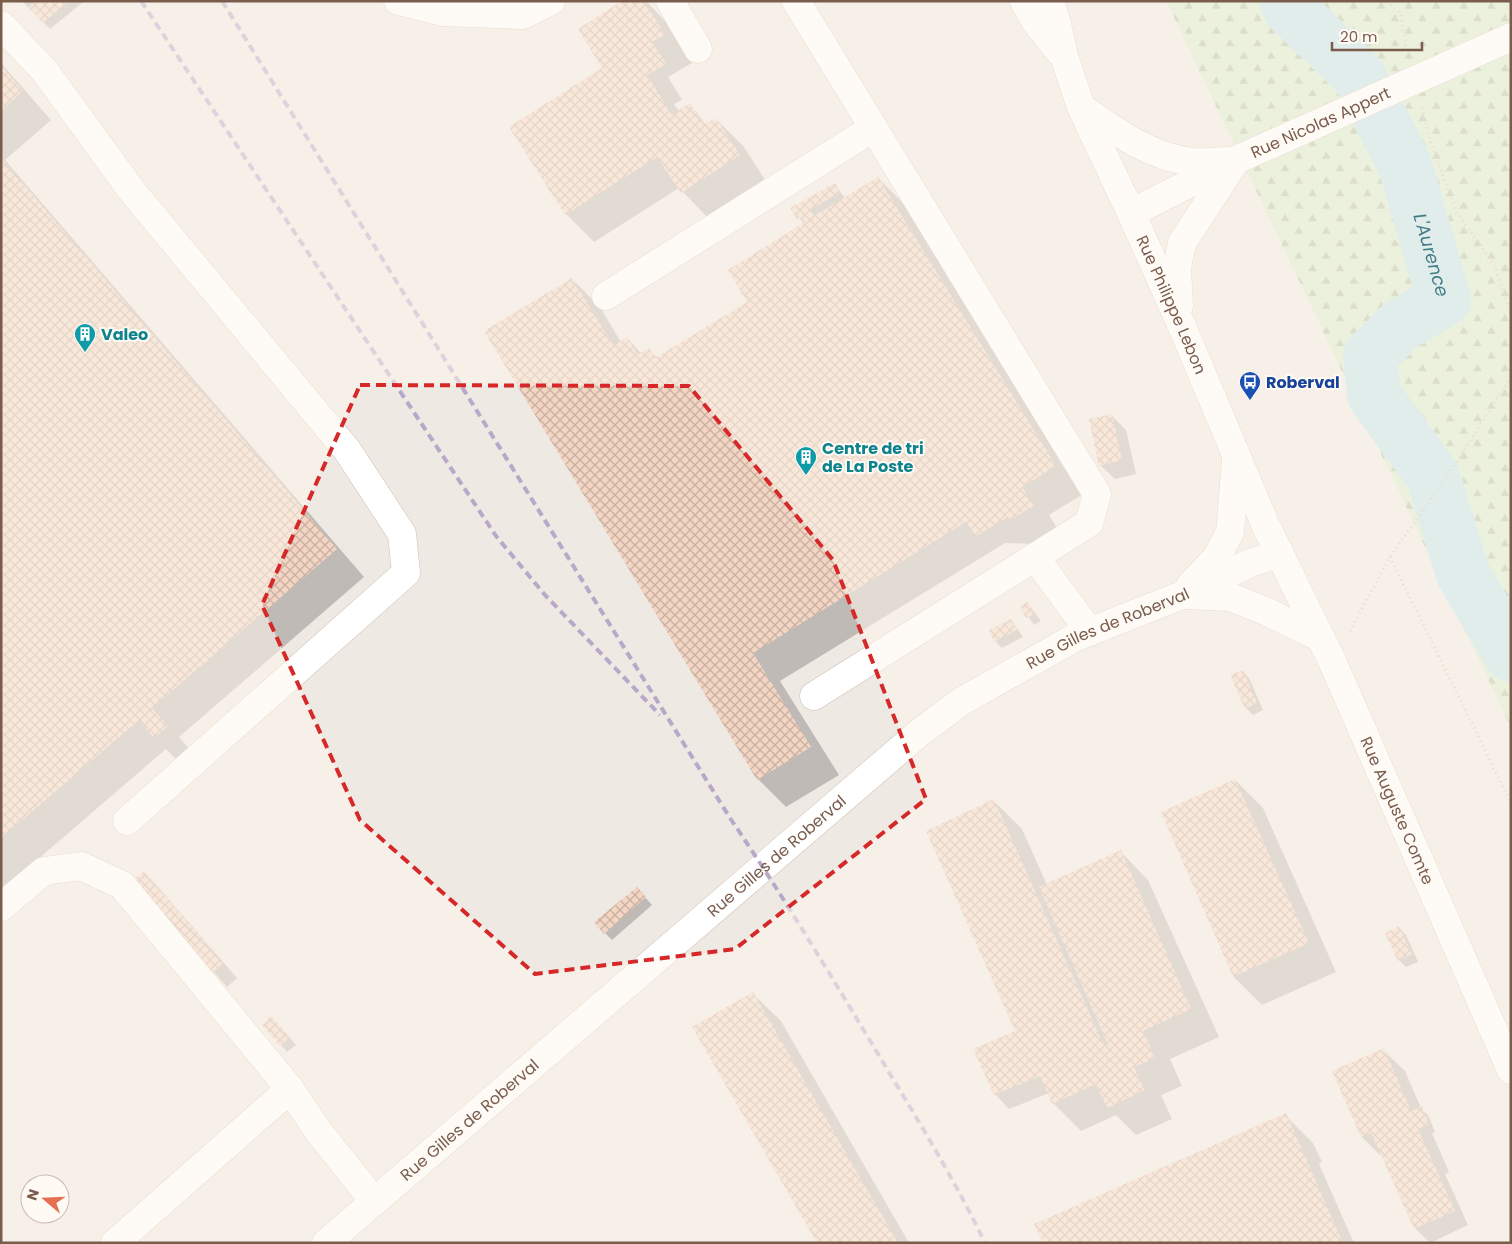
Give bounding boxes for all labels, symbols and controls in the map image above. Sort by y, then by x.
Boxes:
scale bar [1332,20,1422,52]
text: 20 m [1340,26,1378,47]
street label: Rue Nicolas Appert [1247,81,1394,164]
water label: L'Aurence [1408,210,1455,300]
street label: Rue Philippe Lebon [1131,232,1212,378]
building icon: Valeo [73,322,97,353]
place label: Valeo [101,323,148,346]
bus stop icon: Roberval [1238,370,1262,401]
place label: Roberval [1266,371,1340,394]
place label: Centre de tri de La Poste [822,437,924,478]
building icon: Centre de tri de La Poste [794,445,818,476]
street label: Rue Gilles de Roberval [1022,582,1193,675]
street label: Rue Auguste Comte [1354,733,1440,888]
street label: Rue Gilles de Roberval [702,790,851,922]
street label: Rue Gilles de Roberval [395,1054,544,1186]
north arrow [20,1174,70,1224]
text: N [22,1187,44,1203]

